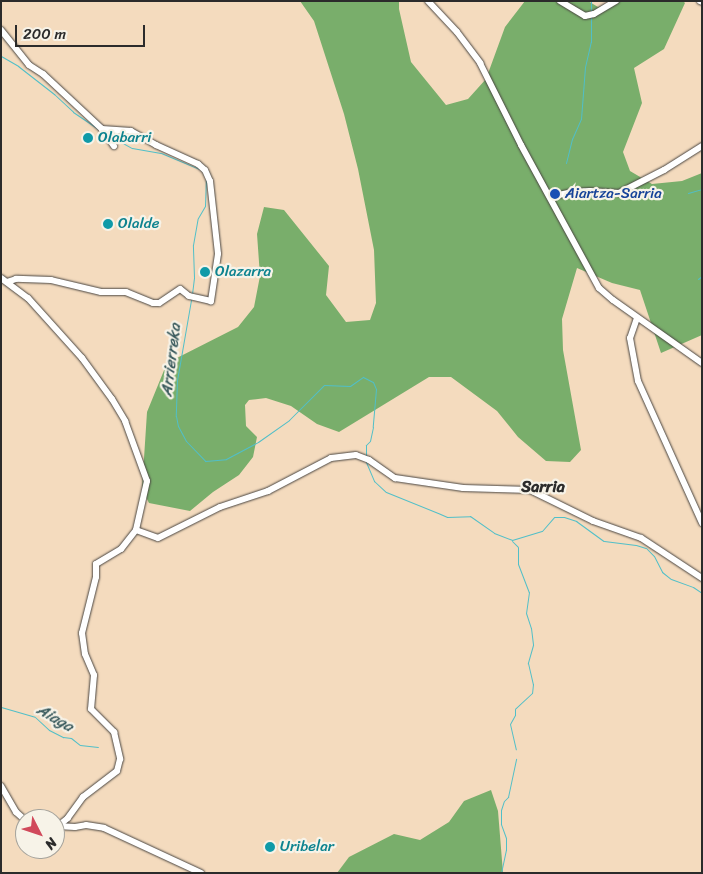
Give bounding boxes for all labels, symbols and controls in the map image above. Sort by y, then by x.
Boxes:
scale bar [18,15,148,47]
text: 200 m [23,21,66,47]
place label: Olabarri [98,129,152,147]
marker: Olabarri [82,132,94,144]
place label: Aiartza-Sarria [565,185,662,203]
marker: Aiartza-Sarria [549,188,561,200]
place label: Olalde [118,215,159,233]
marker: Olalde [102,218,114,230]
place label: Olazarra [215,263,271,281]
marker: Olazarra [199,266,211,278]
water label: Arrierreka [157,322,185,398]
district label: Sarria [521,477,565,497]
water label: Aiaga [33,700,77,736]
north arrow [15,809,65,859]
text: N [38,832,64,855]
place label: Uribelar [280,838,334,856]
marker: Uribelar [264,841,276,853]

